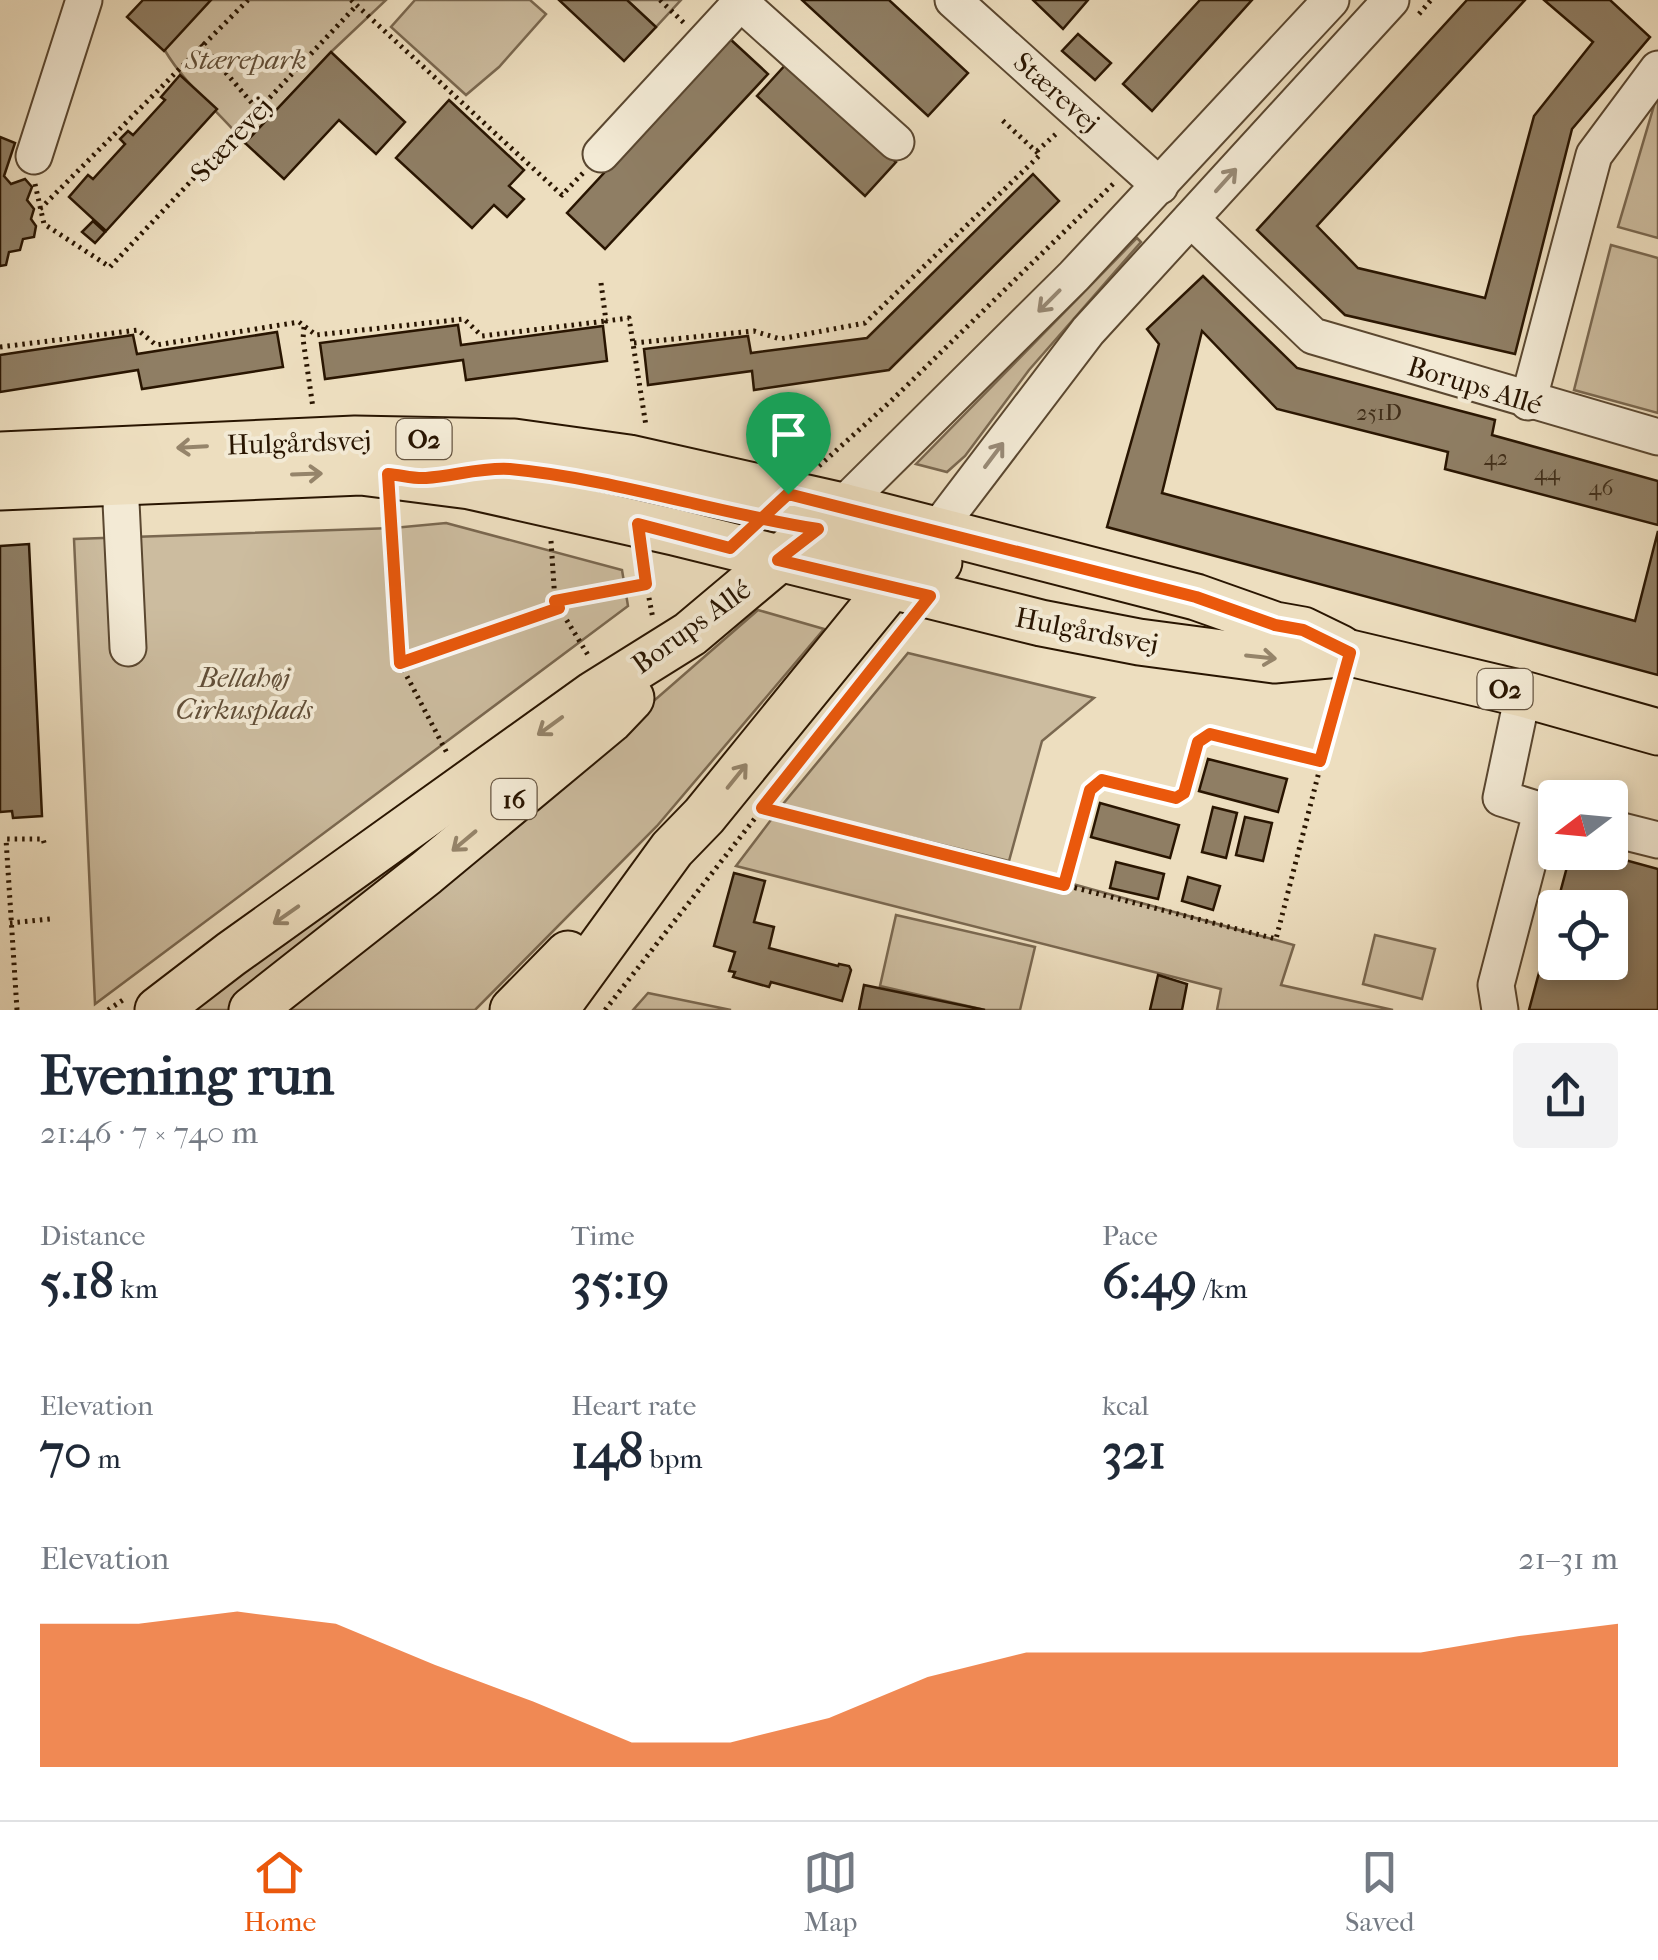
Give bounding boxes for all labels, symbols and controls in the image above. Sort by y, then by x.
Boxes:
park label: Stærepark [184,43,307,76]
street label: Stærevej [1007,45,1106,140]
street label: Stærevej [184,90,279,189]
one-way arrow [1215,168,1238,193]
one-way arrow [1038,289,1062,313]
street label: Borups Allé [1404,349,1546,422]
pin [746,392,831,495]
house number: 251D [1356,400,1402,426]
icon: arrive [761,407,816,462]
road number: O2 [396,419,452,459]
street label: Hulgårdsvej [226,423,372,462]
one-way arrow [176,438,208,457]
one-way arrow [983,442,1005,468]
house number: 42 [1484,445,1508,471]
house number: 44 [1534,460,1561,486]
one-way arrow [291,464,323,483]
house number: 46 [1589,475,1614,501]
street label: Borups Allé [625,572,757,681]
street label: Hulgårdsvej [1013,600,1161,661]
one-way arrow [1244,648,1276,667]
park label: Bellahøj Cirkusplads [176,661,314,726]
road number: O2 [1478,669,1532,709]
one-way arrow [537,716,565,737]
one-way arrow [726,764,748,790]
road number: 16 [492,779,536,819]
north arrow [1538,780,1628,870]
map controls [1538,780,1628,980]
one-way arrow [451,830,477,852]
button: locate [1538,890,1628,980]
one-way arrow [273,904,300,925]
button: share [1513,1043,1618,1148]
text: Evening run [40,1044,334,1108]
text: 21:46 · 7 × 740 m [40,1114,258,1151]
text: Distance [40,1219,145,1252]
text: Time [571,1219,635,1252]
text: Pace [1102,1219,1158,1252]
text: 5.18 [40,1252,114,1311]
text: 35:19 [571,1252,669,1311]
text: 6:49 [1102,1252,1197,1311]
text: km [114,1272,158,1305]
text: /km [1197,1272,1247,1305]
text: Elevation [40,1389,153,1422]
text: Heart rate [571,1389,696,1422]
text: kcal [1102,1389,1149,1422]
text: 70 [40,1422,92,1481]
text: 148 [571,1422,644,1481]
text: 321 [1102,1422,1166,1481]
text: m [92,1442,121,1475]
text: bpm [644,1442,703,1475]
text: Elevation [40,1540,169,1577]
text: 21–31 m [1518,1540,1618,1577]
tab: Home [243,1845,316,1938]
tab: Map [803,1845,858,1938]
tab: Saved [1345,1845,1415,1938]

